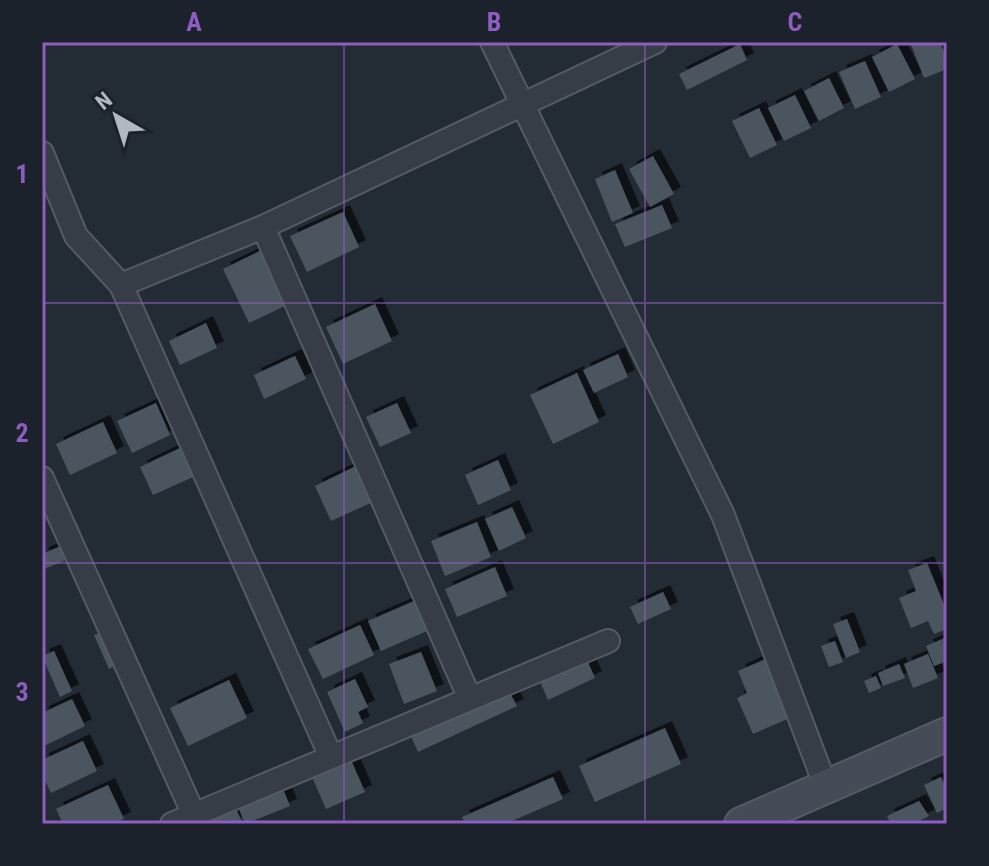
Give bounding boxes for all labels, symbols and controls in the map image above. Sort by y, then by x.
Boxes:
text: A [186,7,202,37]
text: B [487,7,501,37]
text: C [788,7,803,37]
north arrow [76,76,156,156]
text: N [91,87,117,115]
text: 1 [15,159,29,189]
text: 2 [15,418,29,448]
text: 3 [15,677,29,707]

